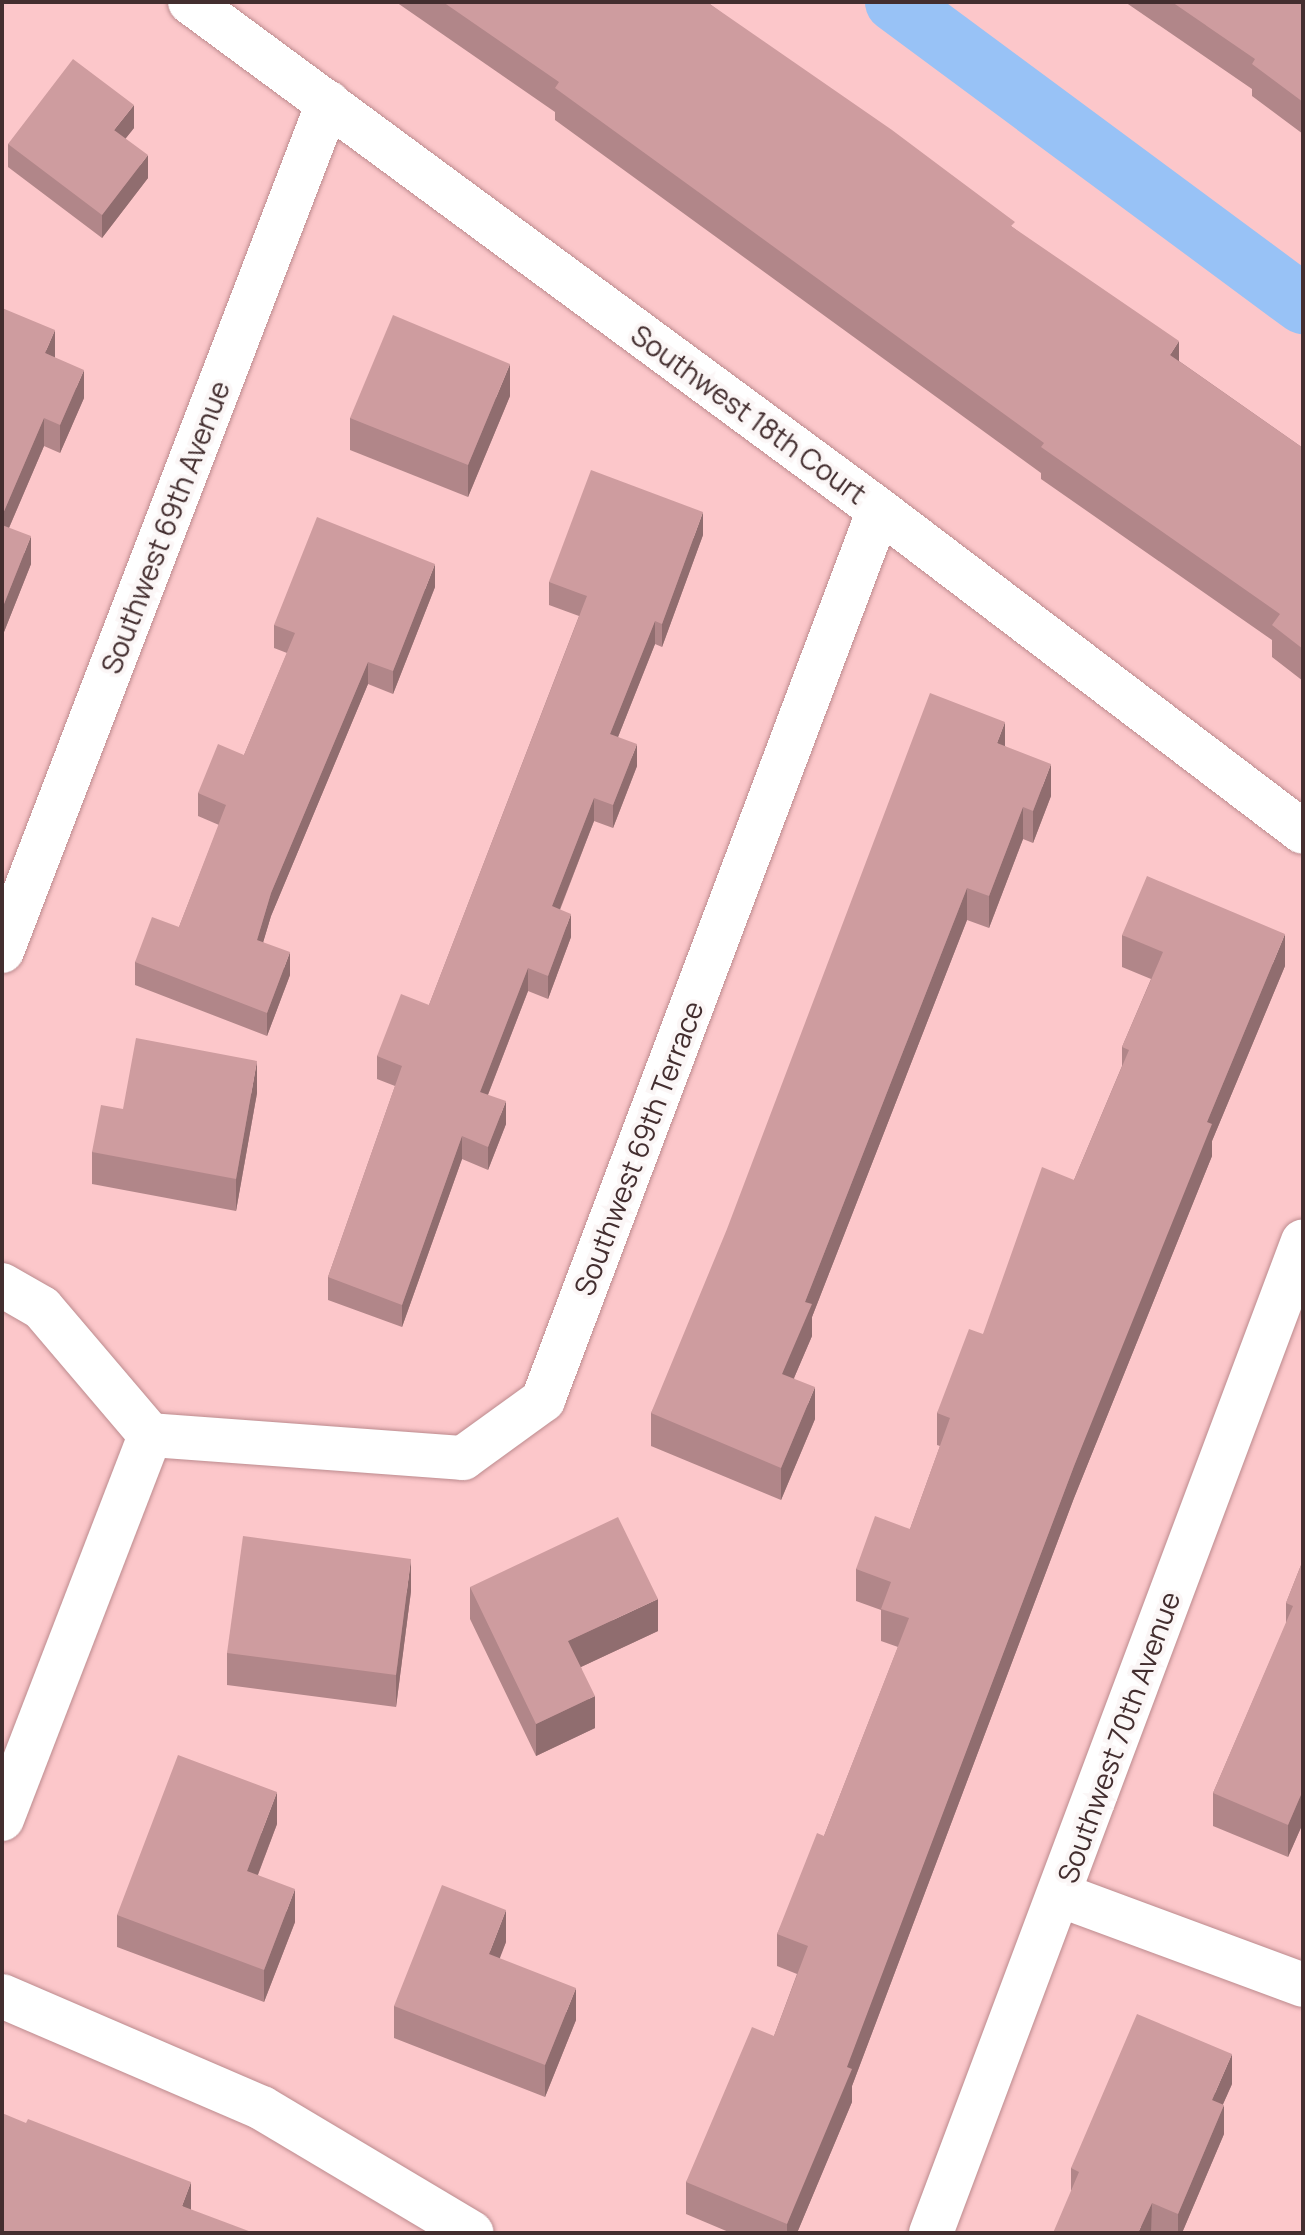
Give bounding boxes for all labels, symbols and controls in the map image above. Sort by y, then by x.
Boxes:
street label: Southwest 18th Court [625,317,873,511]
street label: Southwest 69th Avenue [94,376,236,678]
street label: Southwest 69th Terrace [566,996,710,1300]
street label: Southwest 70th Avenue [1050,1587,1186,1887]

